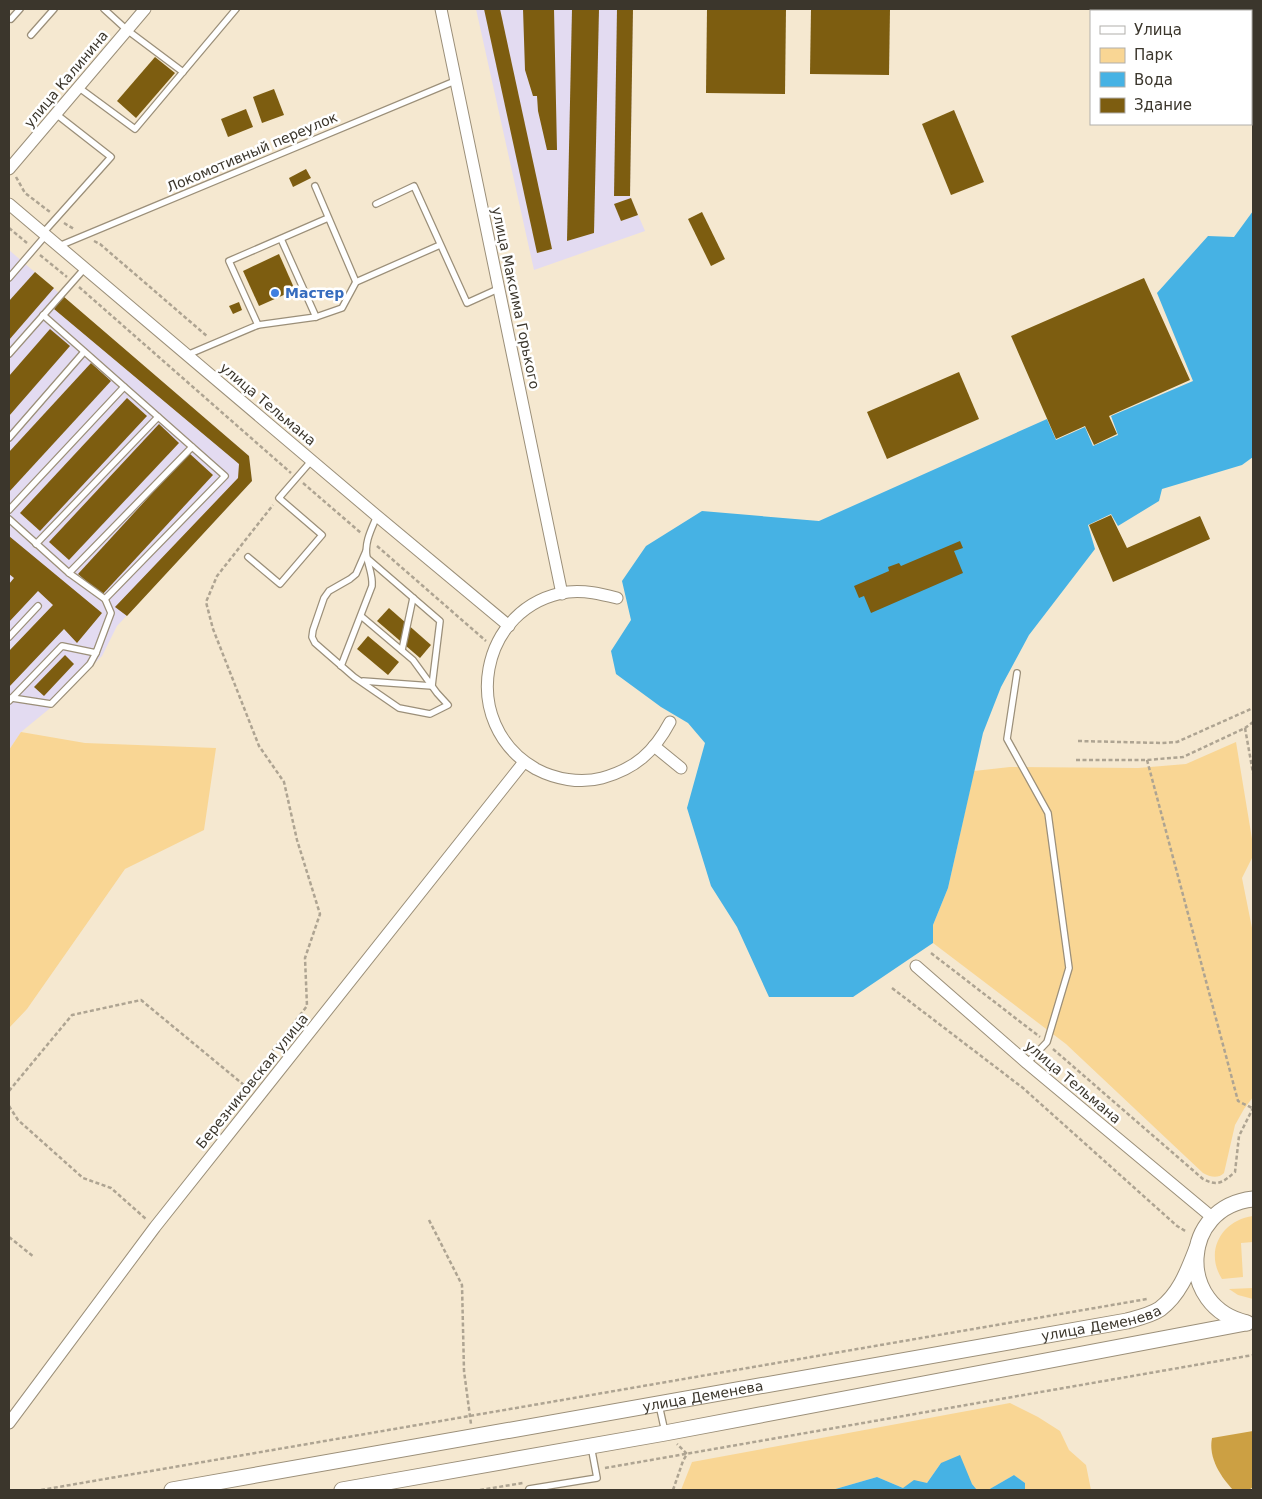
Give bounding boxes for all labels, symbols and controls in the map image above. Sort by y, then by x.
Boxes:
legend [1090,10,1252,125]
text: Улица [1134,21,1182,39]
street label: улица Калинина [21,27,111,131]
text: Парк [1134,46,1173,64]
text: Вода [1134,71,1173,89]
text: Здание [1134,96,1192,114]
street label: Локомотивный переулок [164,109,340,195]
street label: улица Максима Горького [489,206,543,390]
place label: Мастер [285,285,344,301]
marker: Мастер [269,287,281,299]
street label: улица Тельмана [217,359,319,449]
street label: Березниковская улица [193,1010,311,1152]
street label: улица Тельмана [1022,1037,1124,1127]
street label: улица Деменева [1040,1302,1164,1344]
street label: улица Деменева [641,1378,764,1415]

